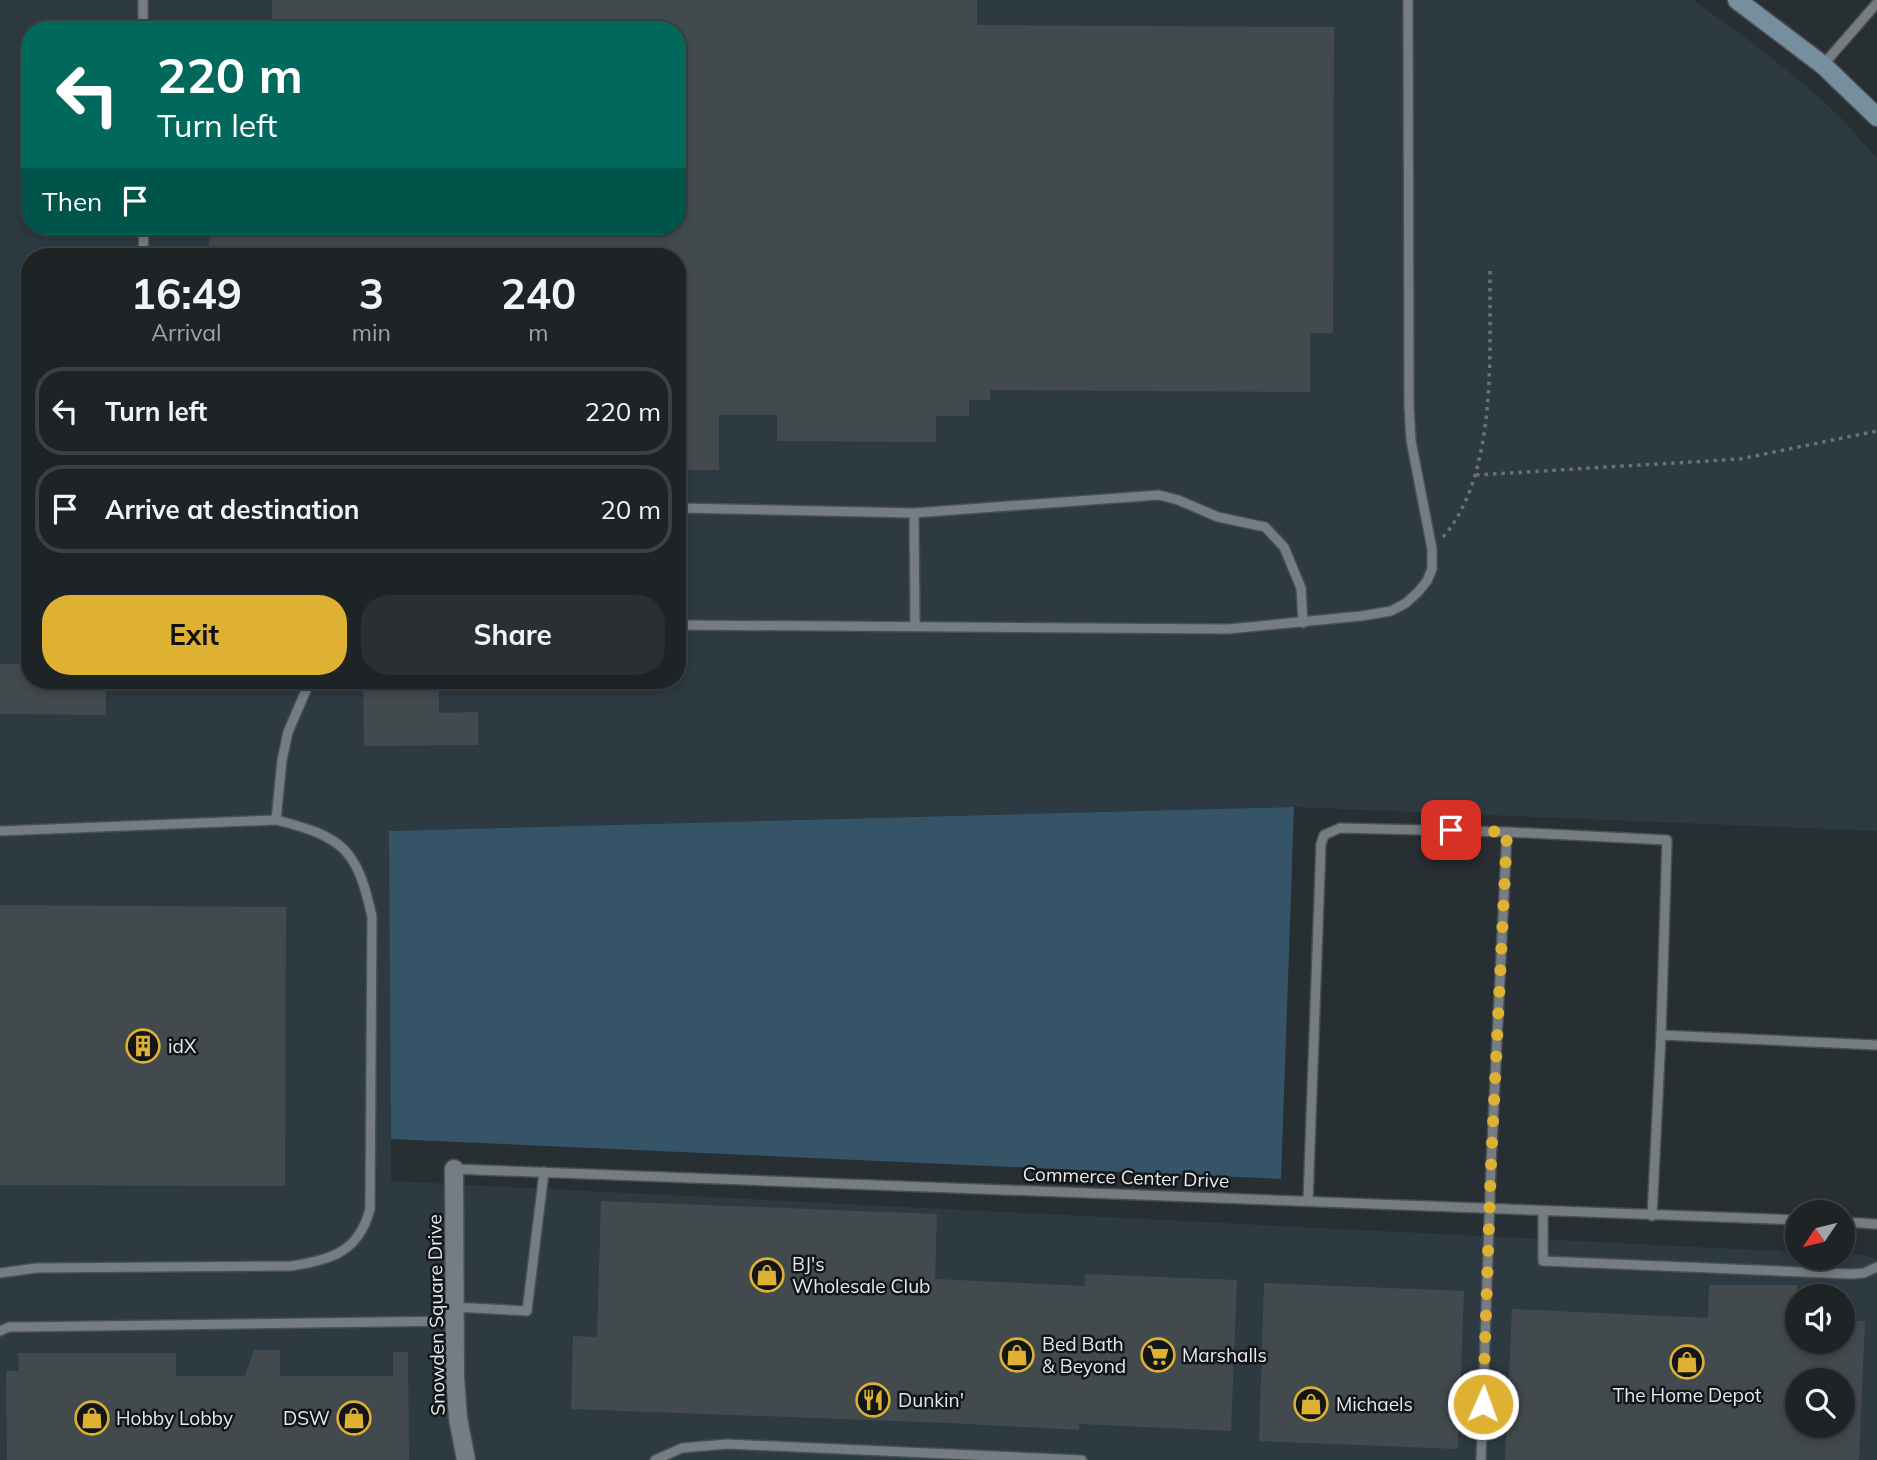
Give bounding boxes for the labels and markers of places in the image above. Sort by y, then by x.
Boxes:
pin [1421,800,1481,860]
building icon: idX [124,1027,162,1065]
place label: idX [168,1034,197,1058]
place label: BJ's Wholesale Club [792,1252,931,1298]
shop icon: BJ's Wholesale Club [748,1256,786,1294]
place label: Bed Bath & Beyond [1042,1332,1126,1378]
shop icon: Bed Bath & Beyond [998,1336,1036,1374]
supermarket icon: Marshalls [1139,1336,1177,1374]
place label: Marshalls [1182,1343,1267,1367]
shop icon: The Home Depot [1668,1343,1706,1381]
restaurant icon: Dunkin' [854,1381,892,1419]
place label: The Home Depot [1613,1383,1762,1407]
shop icon: Michaels [1292,1385,1330,1423]
place label: Dunkin' [898,1388,964,1412]
place label: Michaels [1336,1392,1413,1416]
shop icon: Hobby Lobby [73,1399,111,1437]
shop icon: DSW [335,1399,373,1437]
place label: Hobby Lobby [116,1406,233,1430]
place label: DSW [283,1406,330,1430]

